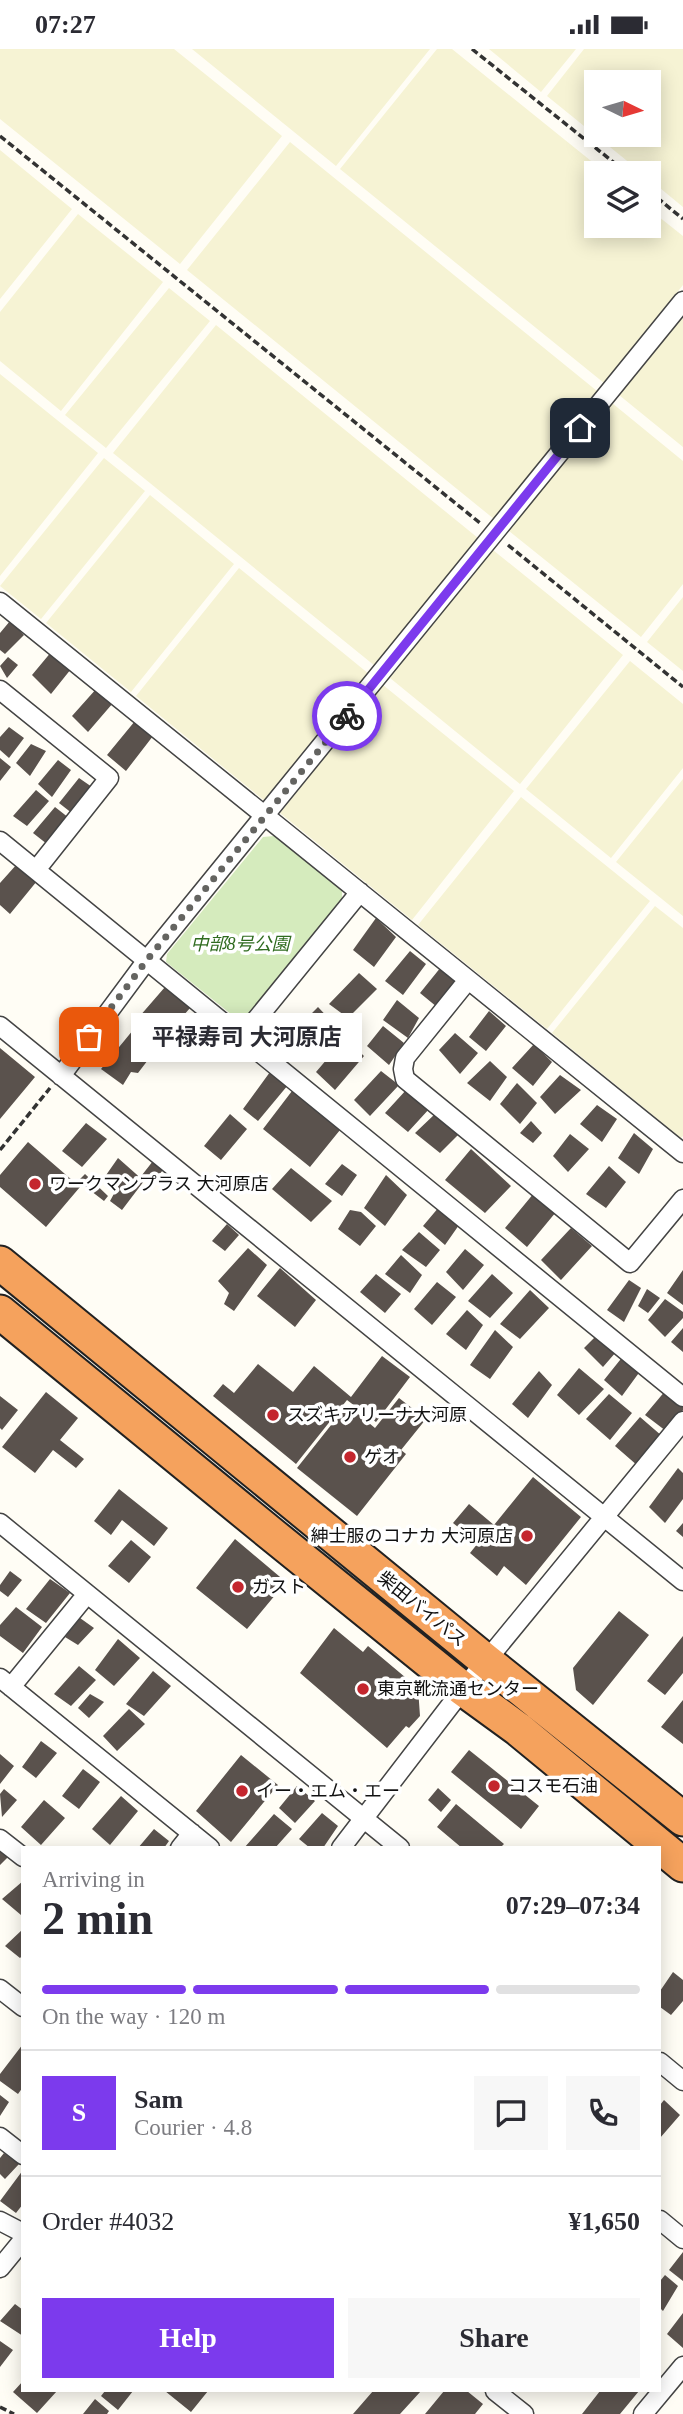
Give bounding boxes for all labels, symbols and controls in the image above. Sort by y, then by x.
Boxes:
text: 07:27 [35,10,96,39]
north arrow [584,70,662,147]
map controls [584,70,661,238]
button: layers [584,161,661,238]
pin [550,398,610,458]
icon: home [561,409,599,447]
courier [312,681,382,751]
icon: bike [328,697,366,735]
park label: 中部8号公園 [191,934,292,954]
pin [59,1007,119,1067]
callout: 平禄寿司 大河原店 [131,1013,362,1061]
icon: bag [70,1018,108,1056]
text: 平禄寿司 大河原店 [152,1025,341,1050]
place label: ワークマンプラス 大河原店 [49,1174,269,1194]
marker: ワークマンプラス 大河原店 [27,1176,43,1192]
place label: スズキアリーナ大河原 [287,1405,467,1425]
marker: スズキアリーナ大河原 [265,1407,281,1423]
place label: ゲオ [364,1447,400,1467]
marker: ゲオ [342,1449,358,1465]
place label: 紳士服のコナカ 大河原店 [311,1526,513,1546]
marker: 紳士服のコナカ 大河原店 [519,1528,535,1544]
street label: 柴田バイパス [374,1567,470,1651]
place label: ガスト [252,1577,306,1597]
marker: ガスト [230,1579,246,1595]
place label: 東京靴流通センター [377,1679,539,1699]
marker: 東京靴流通センター [355,1681,371,1697]
place label: コスモ石油 [508,1776,598,1796]
marker: コスモ石油 [486,1778,502,1794]
place label: イー・エム・エー [256,1781,400,1801]
marker: イー・エム・エー [234,1783,250,1799]
text: Arriving in [42,1867,145,1892]
text: 07:29–07:34 [506,1891,640,1920]
text: 2 min [42,1893,153,1944]
text: On the way · 120 m [42,2004,225,2029]
button: chat [474,2076,548,2150]
button: phone [566,2076,640,2150]
text: Sam [134,2085,183,2114]
text: S [72,2098,86,2127]
text: Courier · 4.8 [134,2115,252,2140]
text: Order #4032 [42,2207,174,2236]
text: ¥1,650 [569,2207,640,2236]
button: Help [42,2298,334,2378]
button: Share [348,2298,640,2378]

